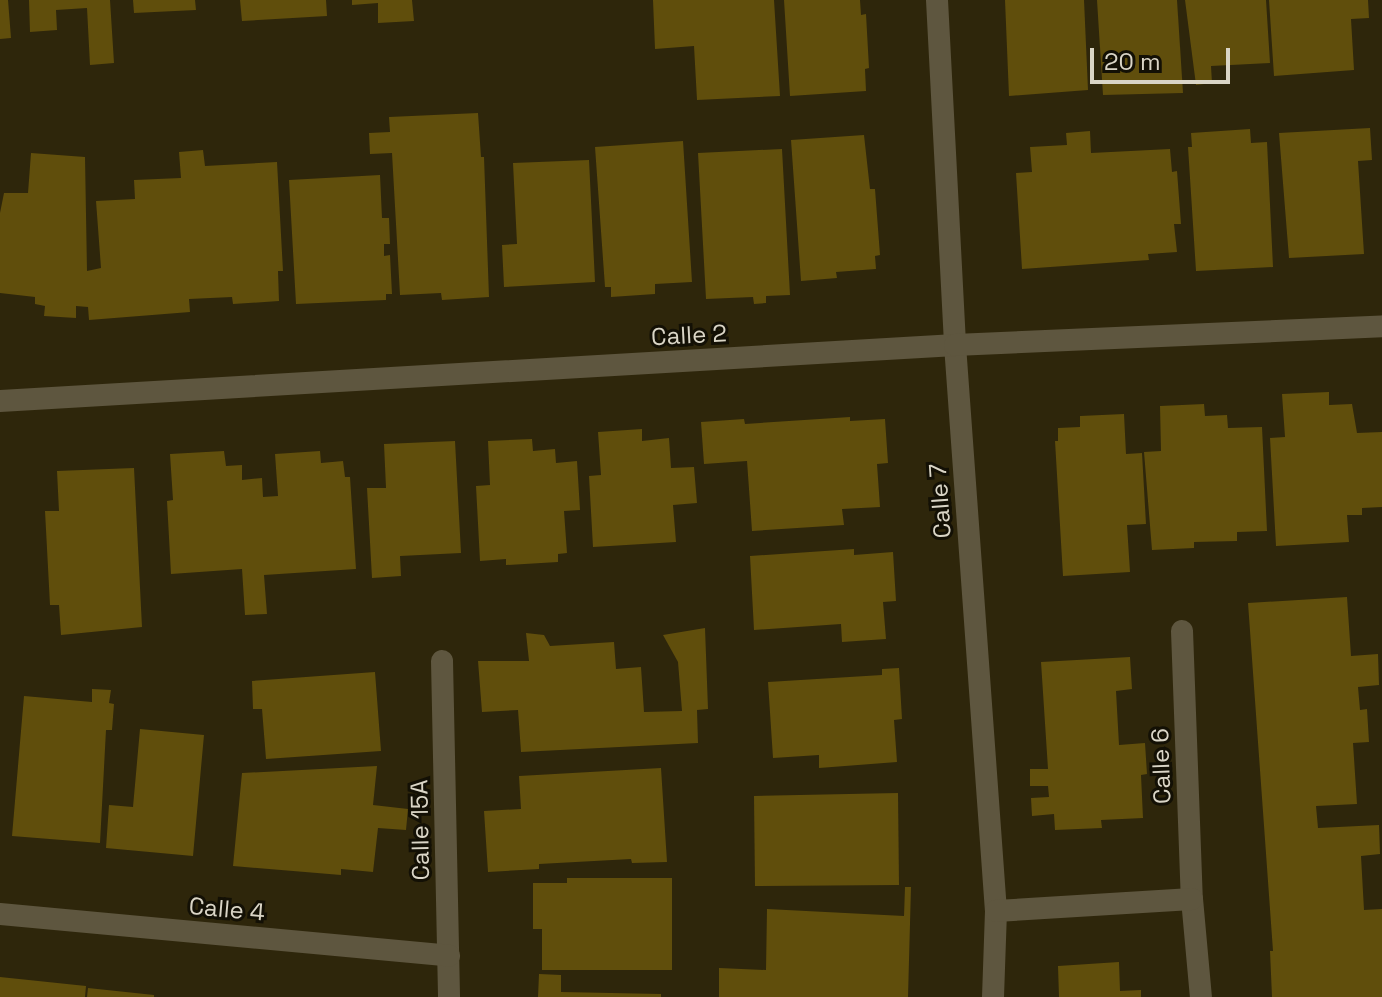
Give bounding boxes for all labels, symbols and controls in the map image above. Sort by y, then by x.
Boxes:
scale bar [1094,32,1234,82]
text: 20 m [1104,46,1161,77]
street label: Calle 2 [650,319,728,351]
street label: Calle 7 [923,463,957,539]
street label: Calle 6 [1145,728,1177,804]
street label: Calle 15A [405,779,435,881]
street label: Calle 4 [188,891,266,927]

